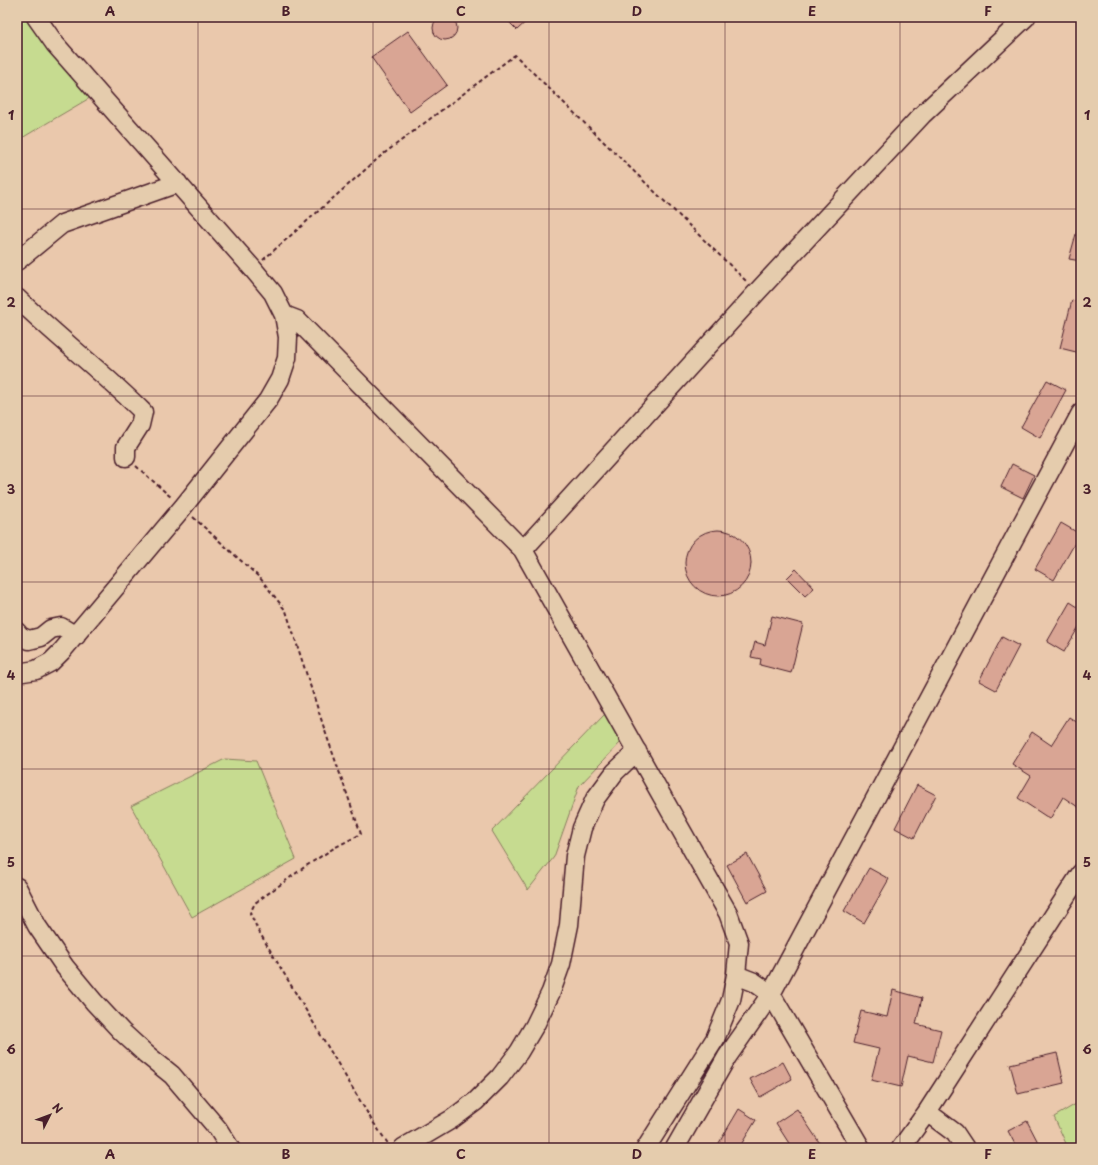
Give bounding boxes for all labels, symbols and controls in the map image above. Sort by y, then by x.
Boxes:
text: A [105,1,115,20]
text: B [282,1,291,20]
text: C [456,1,466,20]
text: D [632,1,642,20]
text: E [808,1,816,20]
text: F [984,1,992,20]
text: 1 [8,105,14,124]
text: 1 [1084,105,1090,124]
text: 2 [6,292,16,311]
text: 2 [1082,292,1092,311]
text: 3 [7,479,16,498]
text: 3 [1083,479,1092,498]
text: 4 [7,665,16,684]
text: 4 [1083,665,1092,684]
text: 5 [7,852,15,871]
text: 5 [1083,852,1091,871]
text: 6 [6,1039,16,1058]
text: 6 [1082,1039,1092,1058]
north arrow [30,1095,70,1135]
text: N [49,1099,67,1117]
text: A [105,1144,115,1163]
text: B [282,1144,291,1163]
text: C [456,1144,466,1163]
text: D [632,1144,642,1163]
text: E [808,1144,816,1163]
text: F [984,1144,992,1163]

